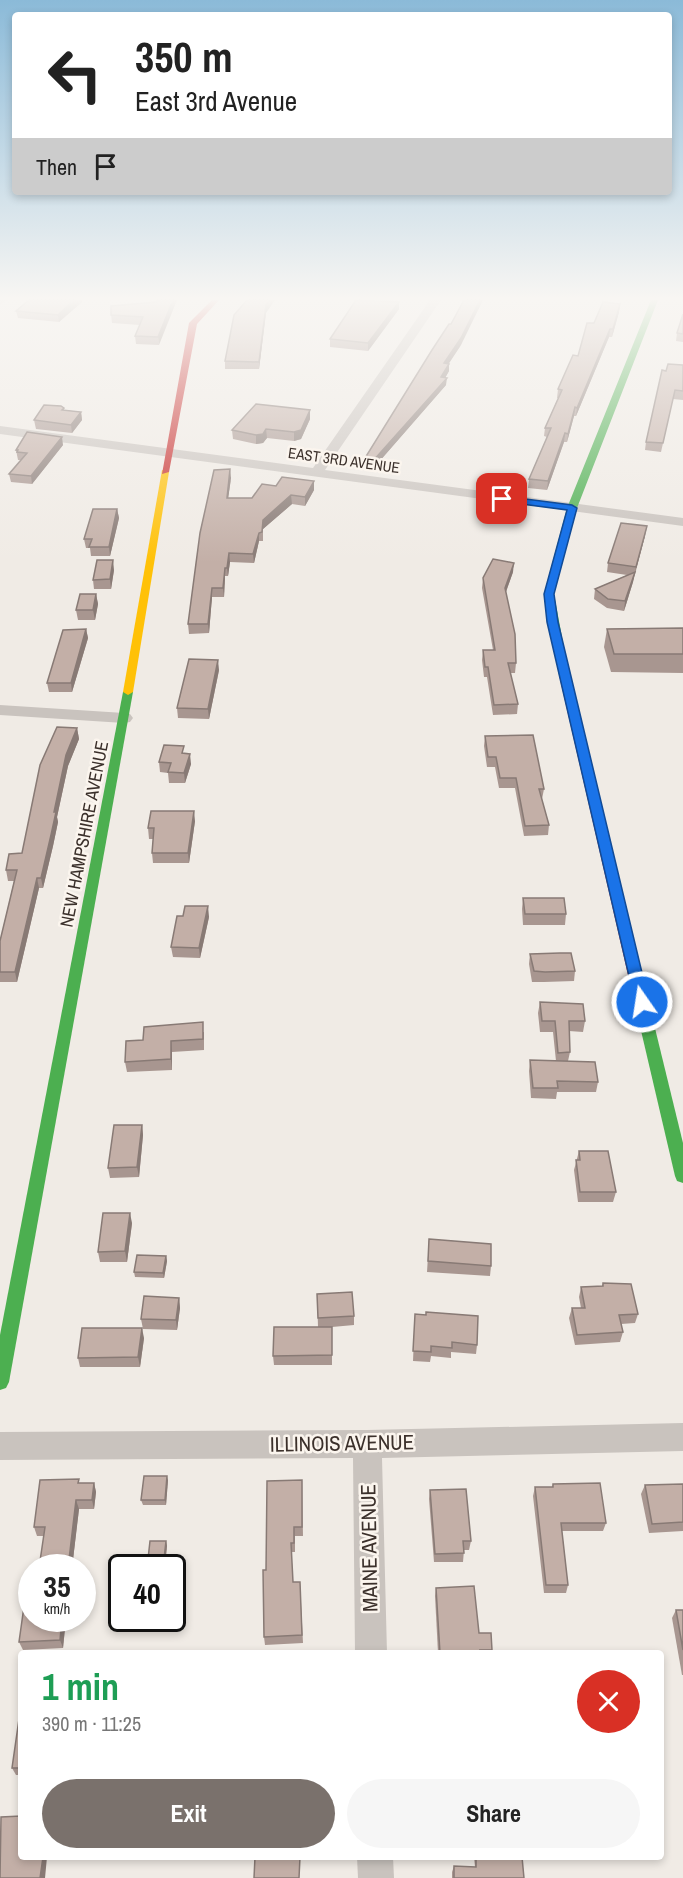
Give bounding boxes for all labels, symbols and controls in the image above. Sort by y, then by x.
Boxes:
text: 350 m [135,29,233,85]
icon: left [36,36,114,114]
text: East 3rd Avenue [135,83,297,119]
icon: arrive [89,150,122,183]
text: Then [36,152,77,182]
street label: EAST 3RD AVENUE [287,442,401,478]
pin [476,473,527,524]
icon: arrive [485,482,518,515]
street label: NEW HAMPSHIRE AVENUE [54,739,114,929]
position arrow [610,970,674,1034]
street label: ILLINOIS AVENUE [270,1427,414,1459]
street label: MAINE AVENUE [353,1484,385,1612]
speed limit sign: 40 [108,1554,186,1632]
text: 35 [43,1566,71,1606]
text: km/h [44,1598,70,1619]
text: 1 min [42,1663,119,1711]
button: close [577,1670,640,1733]
text: 390 m · 11:25 [42,1710,141,1737]
button: Exit [42,1779,335,1848]
button: Share [347,1779,640,1848]

